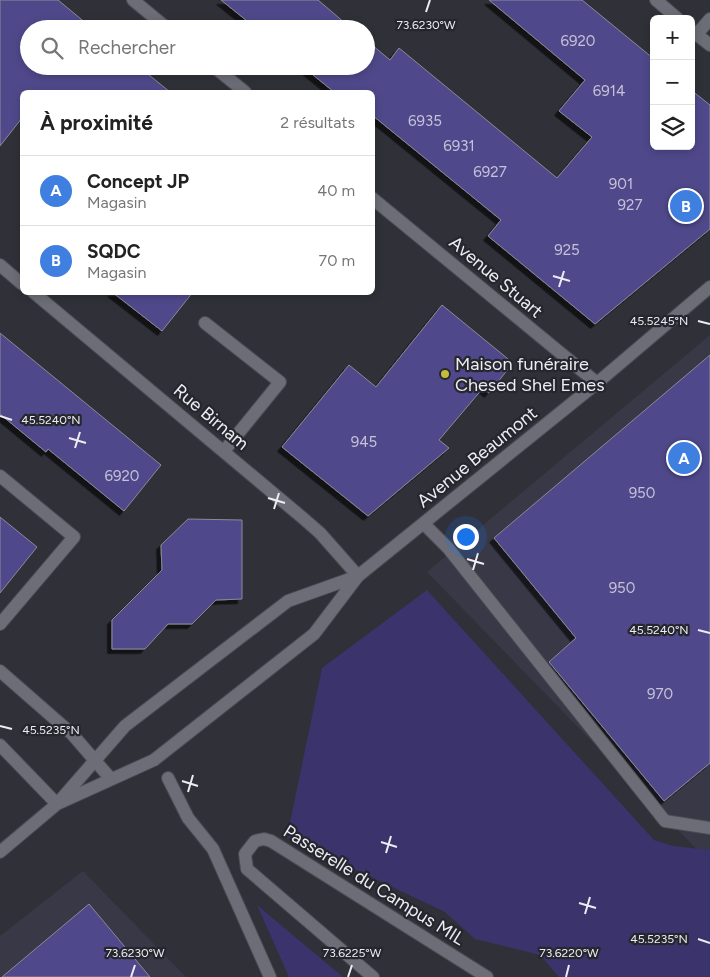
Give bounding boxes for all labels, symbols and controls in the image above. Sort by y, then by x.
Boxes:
map controls [650,15,695,150]
button: + [650,15,695,60]
text: 73.6230°W [396,18,456,32]
search box [20,20,375,75]
house number: 6920 [561,32,595,50]
icon: search [38,34,66,62]
text: Rechercher [78,36,176,59]
button: − [650,60,695,105]
house number: 6914 [593,82,625,100]
button: layers [650,105,695,150]
text: À proximité [40,110,153,135]
house number: 6935 [408,112,442,130]
text: 2 résultats [280,113,355,132]
house number: 6931 [443,137,475,155]
house number: 6927 [473,163,507,181]
text: Concept JP [87,170,189,193]
house number: 901 [609,175,633,193]
text: A [50,181,62,200]
text: 40 m [317,181,355,200]
pin: B [670,187,702,225]
text: Magasin [87,193,146,212]
house number: 927 [618,196,642,214]
street label: Avenue Stuart [445,232,547,323]
text: SQDC [87,240,141,263]
house number: 925 [554,241,580,259]
text: B [51,251,61,270]
text: 70 m [319,251,355,270]
text: Magasin [87,263,146,282]
text: 45.5245°N [630,314,688,328]
place label: Maison funéraire Chesed Shel Emes [455,353,605,396]
marker: Maison funéraire Chesed Shel Emes [439,368,451,380]
street label: Rue Birnam [169,379,253,455]
street label: Avenue Beaumont [413,402,542,512]
text: 45.5240°N [21,413,81,427]
house number: 945 [351,433,377,451]
pin: A [668,439,700,477]
house number: 6920 [105,467,139,485]
house number: 950 [629,484,655,502]
your location [453,524,479,550]
house number: 950 [609,579,635,597]
text: 45.5240°N [629,623,689,637]
house number: 970 [647,685,673,703]
text: 45.5235°N [22,723,80,737]
street label: Passerelle du Campus MIL [279,820,469,950]
text: 45.5235°N [630,932,688,946]
text: 73.6230°W [105,946,165,960]
text: 73.6225°W [323,946,382,960]
text: 73.6220°W [539,946,599,960]

